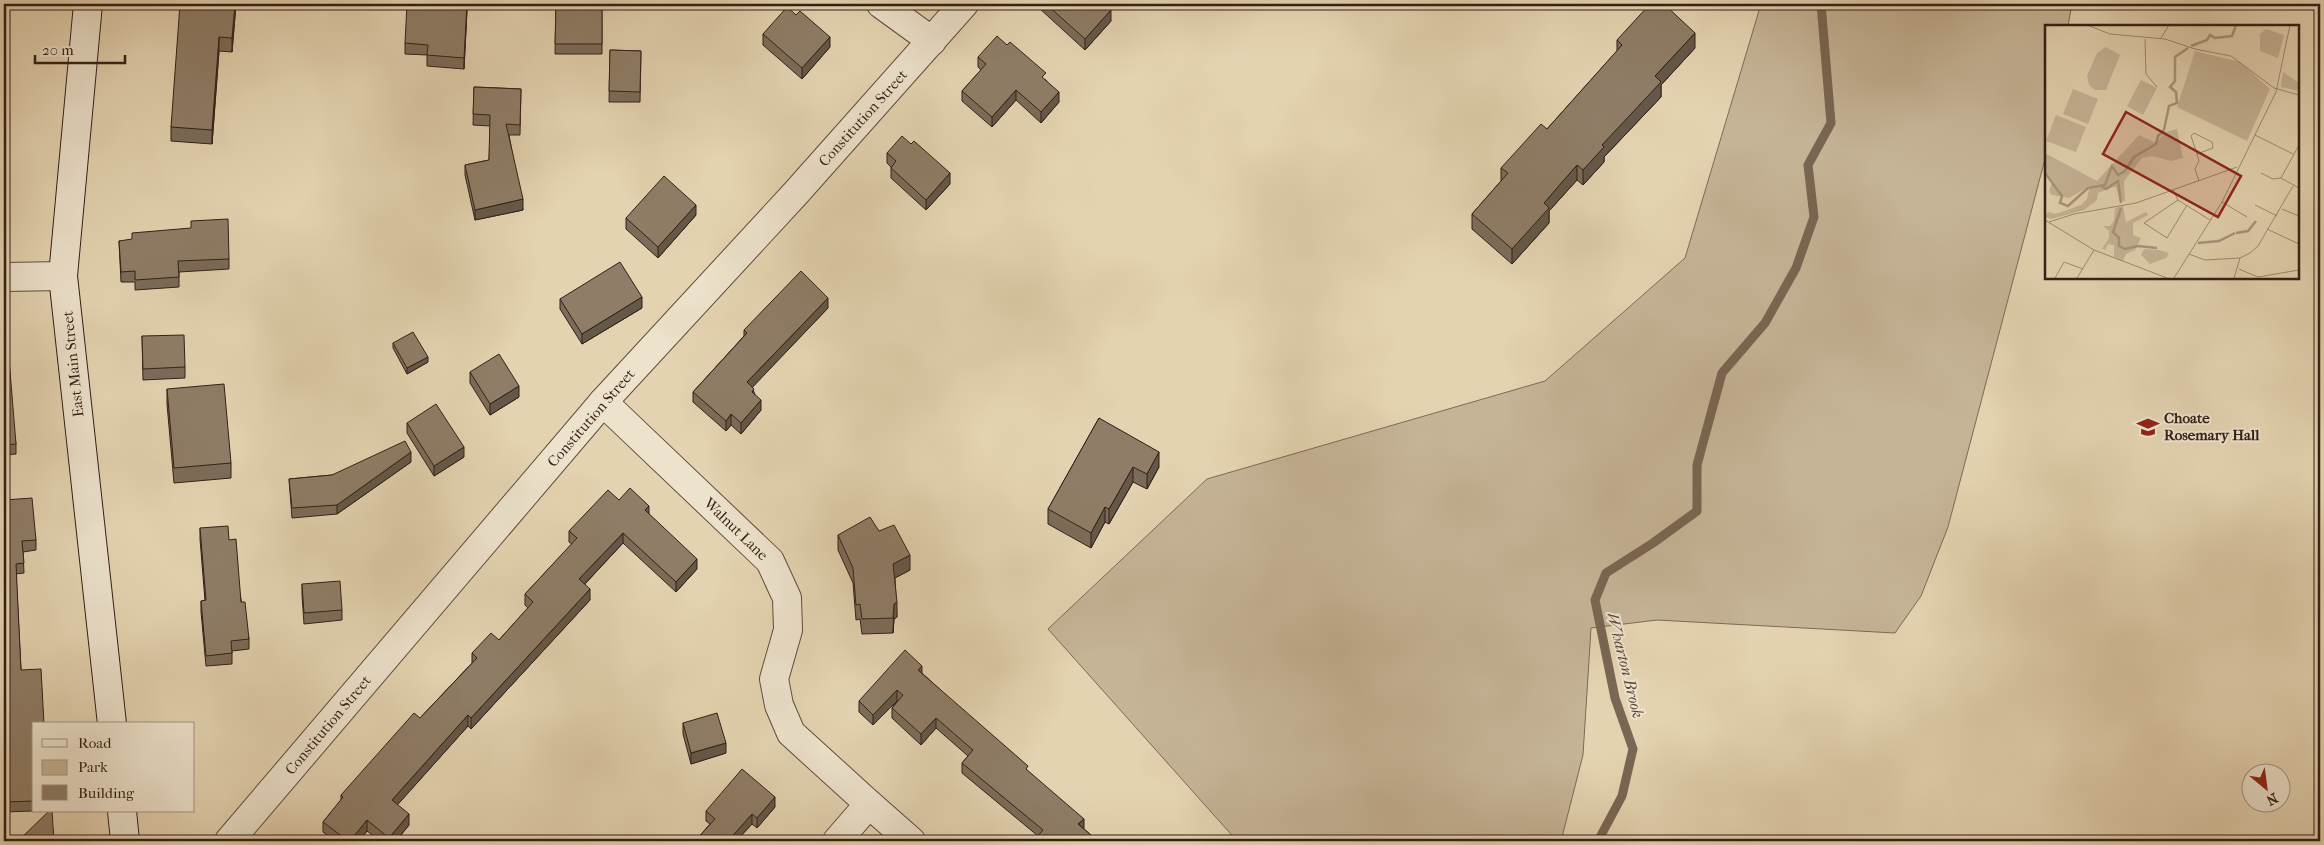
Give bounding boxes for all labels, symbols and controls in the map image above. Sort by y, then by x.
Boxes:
inset map [2045,25,2299,279]
scale bar [35,32,125,64]
text: 20 m [42,41,74,59]
street label: Constitution Street [815,65,912,170]
street label: East Main Street [58,309,88,418]
street label: Constitution Street [544,365,639,471]
place label: Choate Rosemary Hall [2164,409,2260,444]
school or university icon: Choate Rosemary Hall [2135,414,2161,440]
street label: Walnut Lane [699,493,772,564]
water label: Wharton Brook [1603,610,1648,720]
street label: Constitution Street [281,671,375,778]
legend [32,722,195,812]
text: Road [78,734,112,752]
text: Park [78,758,108,776]
north arrow [2242,762,2292,812]
text: Building [78,784,135,802]
text: N [2263,789,2281,809]

